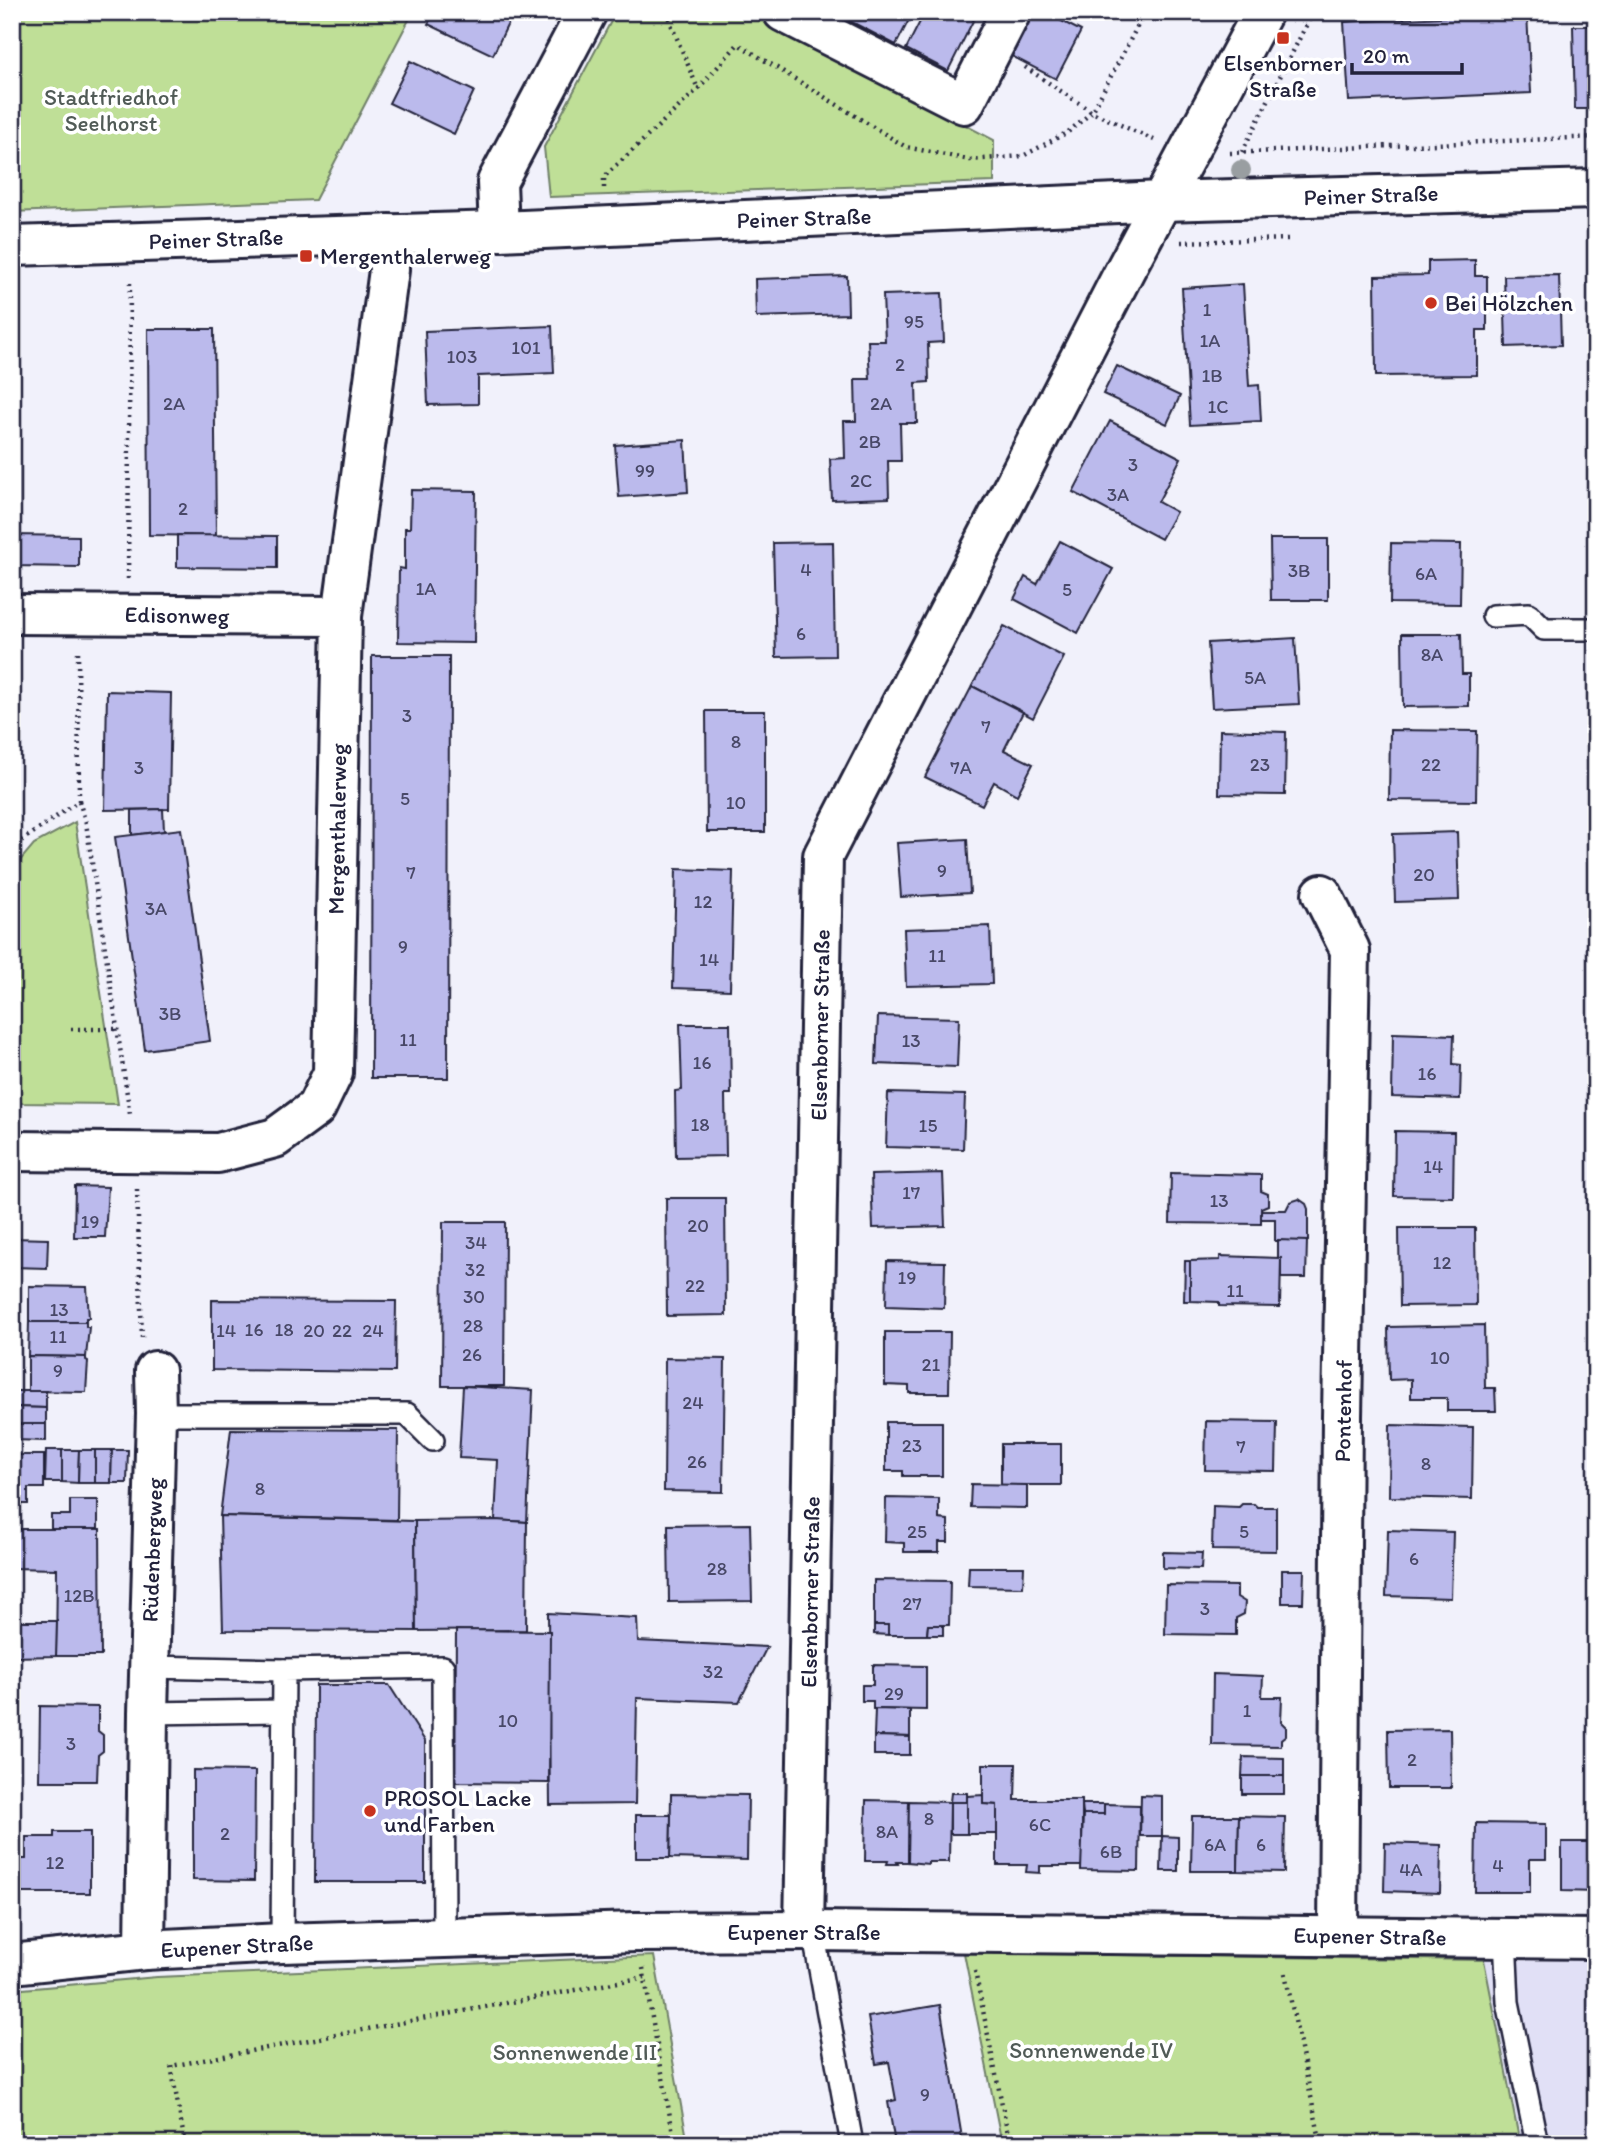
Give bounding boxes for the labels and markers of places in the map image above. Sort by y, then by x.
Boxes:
marker: Elsenborner Straße [1275,30,1291,46]
place label: Elsenborner Straße [1223,49,1343,103]
place label: Mergenthalerweg [320,242,491,270]
marker: Mergenthalerweg [298,248,314,264]
place label: Bei Hölzchen [1445,289,1573,317]
marker: Bei Hölzchen [1423,295,1439,311]
place label: PROSOL Lacke und Farben [384,1784,531,1838]
marker: PROSOL Lacke und Farben [362,1803,378,1819]

